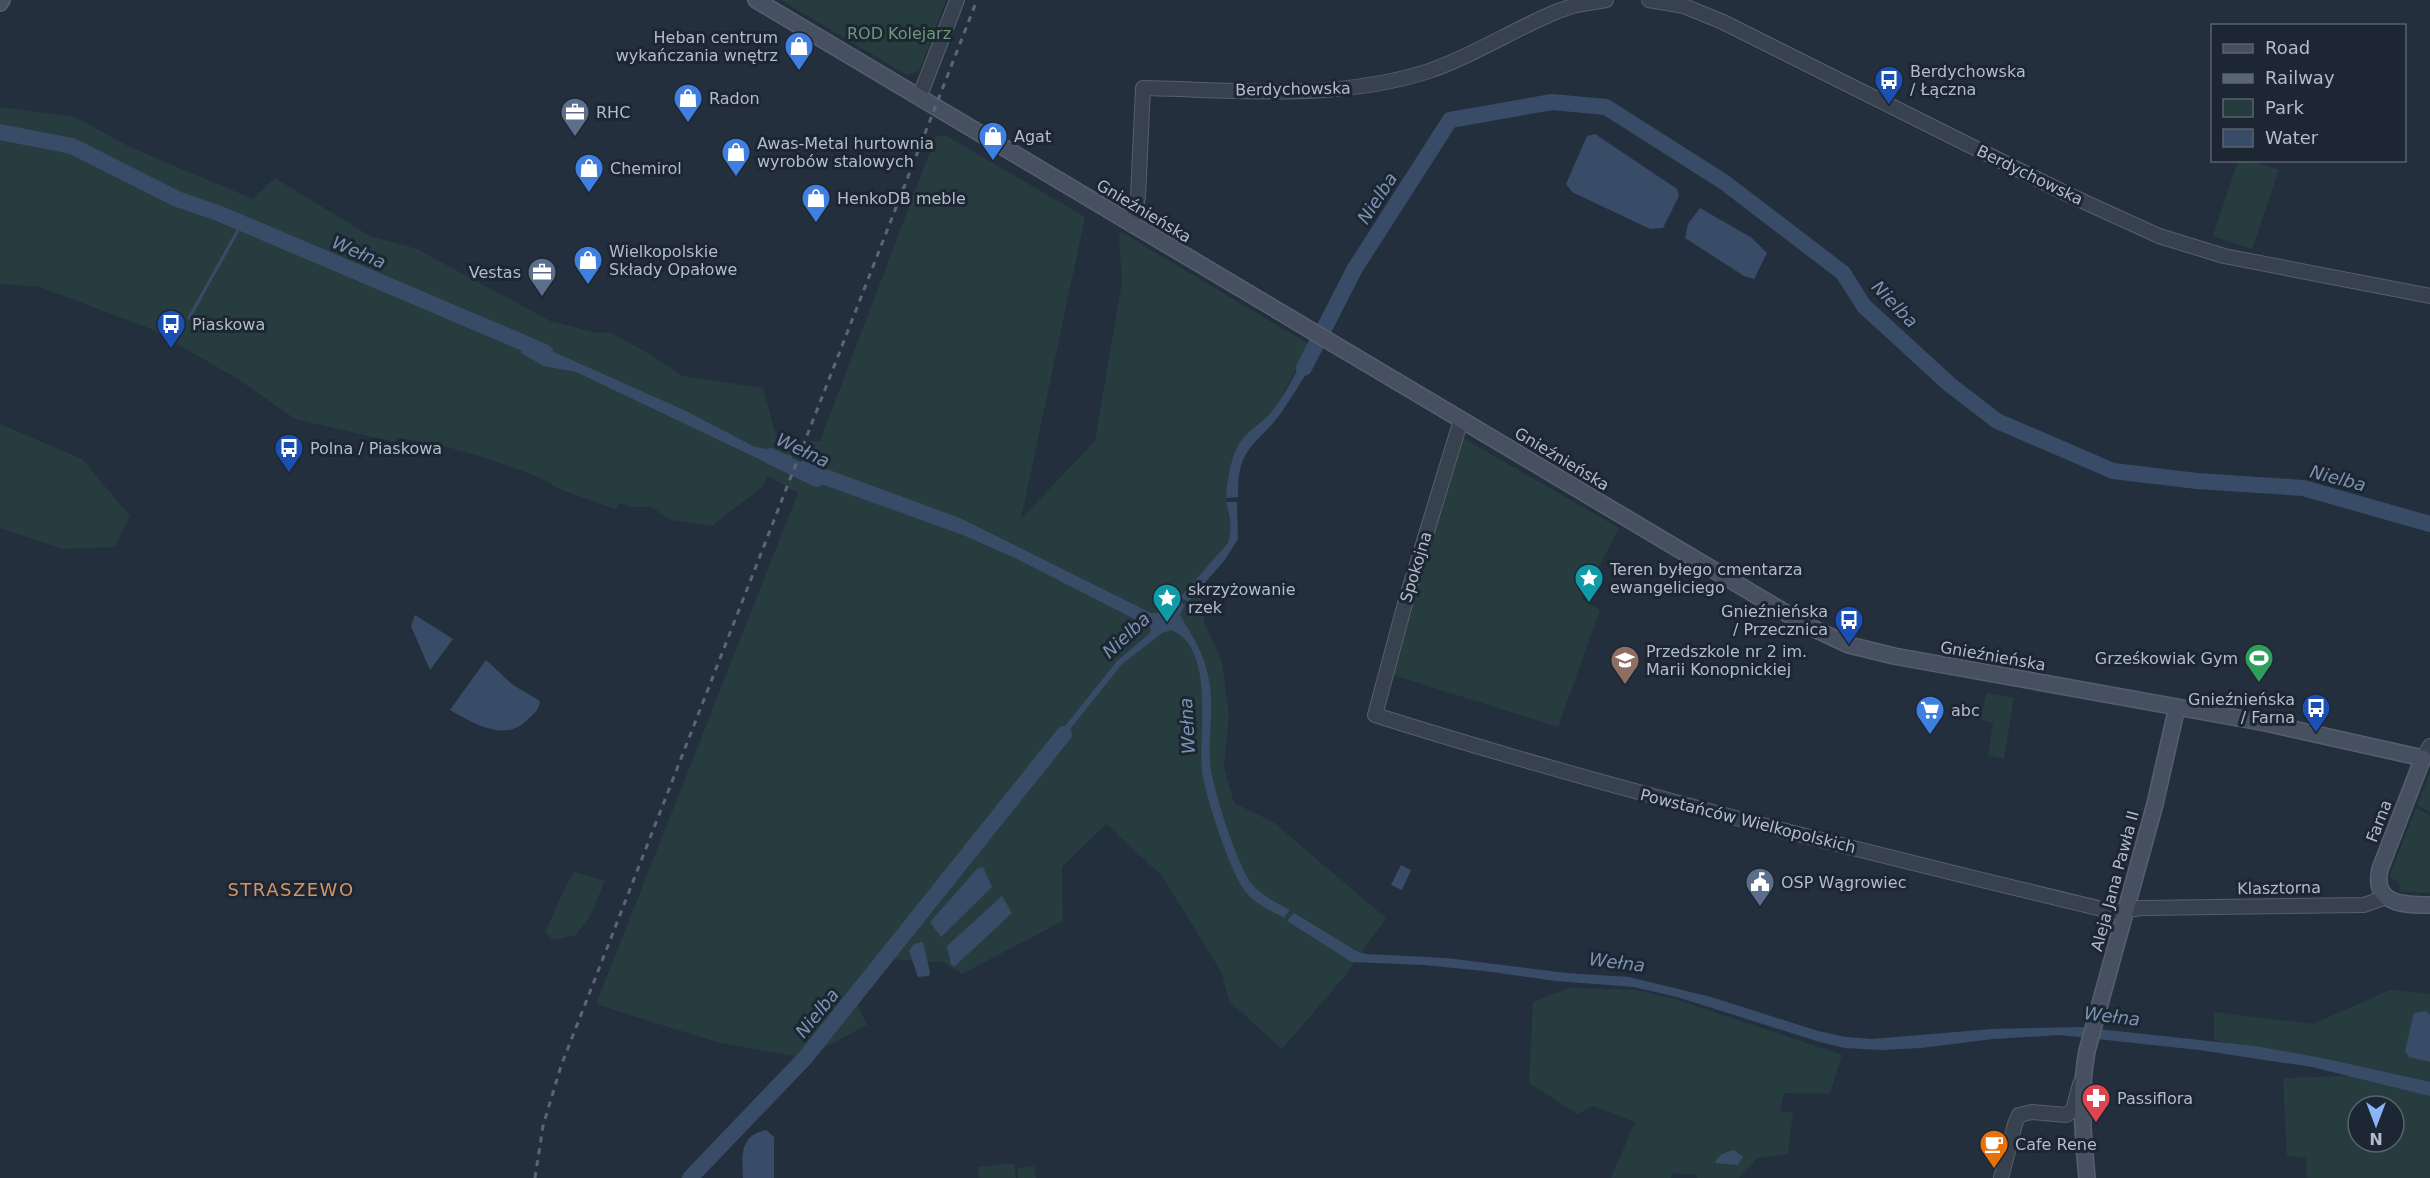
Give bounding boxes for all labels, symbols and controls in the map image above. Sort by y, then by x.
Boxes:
park label: ROD Kolejarz [847,24,951,43]
legend [2211,24,2406,162]
place label: Heban centrum wykańczania wnętrz [616,28,778,65]
shop icon: Heban centrum wykańczania wnętrz [783,30,815,72]
text: Road [2265,37,2310,58]
place label: Berdychowska / Łączna [1910,62,2026,99]
bus stop icon: Berdychowska / Łączna [1873,64,1905,106]
text: Railway [2265,67,2335,88]
street label: Berdychowska [1235,78,1351,100]
shop icon: Radon [672,82,704,124]
place label: Radon [709,89,760,108]
office icon: RHC [559,96,591,138]
text: Park [2265,97,2304,118]
place label: RHC [596,103,630,122]
shop icon: Agat [977,120,1009,162]
place label: Agat [1014,127,1051,146]
text: Water [2265,127,2319,148]
place label: Awas-Metal hurtownia wyrobów stalowych [757,134,934,171]
shop icon: Awas-Metal hurtownia wyrobów stalowych [720,136,752,178]
street label: Berdychowska [1974,141,2086,209]
shop icon: Chemirol [573,152,605,194]
place label: Chemirol [610,159,682,178]
water label: Nielba [1353,168,1401,228]
street label: Gnieźnieńska [1093,175,1195,247]
shop icon: HenkoDB meble [800,182,832,224]
place label: HenkoDB meble [837,189,966,208]
water label: Wełna [329,231,389,273]
place label: Wielkopolskie Składy Opałowe [609,242,737,279]
shop icon: Wielkopolskie Składy Opałowe [572,244,604,286]
office icon: Vestas [526,256,558,298]
place label: Vestas [469,263,521,282]
water label: Nielba [1868,276,1922,332]
bus stop icon: Piaskowa [155,308,187,350]
place label: Piaskowa [192,315,265,334]
street label: Gnieźnieńska [1511,423,1613,495]
water label: Wełna [773,429,833,471]
bus stop icon: Polna / Piaskowa [273,432,305,474]
place label: Polna / Piaskowa [310,439,442,458]
water label: Nielba [2308,460,2368,496]
street label: Spokojna [1396,529,1436,605]
place label: Teren byłego cmentarza ewangeliciego [1609,560,1802,597]
place icon: Teren byłego cmentarza ewangeliciego [1573,562,1605,604]
place label: skrzyżowanie rzek [1188,580,1296,617]
place icon: skrzyżowanie rzek [1151,582,1183,624]
place label: Gnieźnieńska / Przecznica [1721,602,1828,639]
bus stop icon: Gnieźnieńska / Przecznica [1833,604,1865,646]
water label: Nielba [1098,608,1154,662]
street label: Gnieźnieńska [1939,637,2047,675]
place label: Przedszkole nr 2 im. Marii Konopnickiej [1646,642,1807,679]
sports icon: Grześkowiak Gym [2243,642,2275,684]
school or university icon: Przedszkole nr 2 im. Marii Konopnickiej [1609,644,1641,686]
place label: Grześkowiak Gym [2095,649,2238,668]
place label: Gnieźnieńska / Farna [2188,690,2295,727]
bus stop icon: Gnieźnieńska / Farna [2300,692,2332,734]
supermarket icon: abc [1914,694,1946,736]
water label: Wełna [1175,697,1199,755]
place label: abc [1951,701,1980,720]
street label: Powstańców Wielkopolskich [1638,785,1858,857]
street label: Farna [2362,797,2396,845]
street label: Aleja Jana Pawła II [2087,809,2143,953]
public building icon: OSP Wągrowiec [1744,866,1776,908]
place label: OSP Wągrowiec [1781,873,1906,892]
street label: Klasztorna [2237,878,2321,898]
district label: STRASZEWO [227,879,355,900]
water label: Wełna [1588,948,1646,976]
water label: Nielba [791,984,843,1042]
water label: Wełna [2083,1002,2141,1030]
pharmacy icon: Passiflora [2080,1082,2112,1124]
place label: Passiflora [2117,1089,2193,1108]
north arrow [2346,1094,2406,1154]
cafe icon: Cafe Rene [1978,1128,2010,1170]
text: N [2369,1129,2383,1148]
place label: Cafe Rene [2015,1135,2097,1154]

